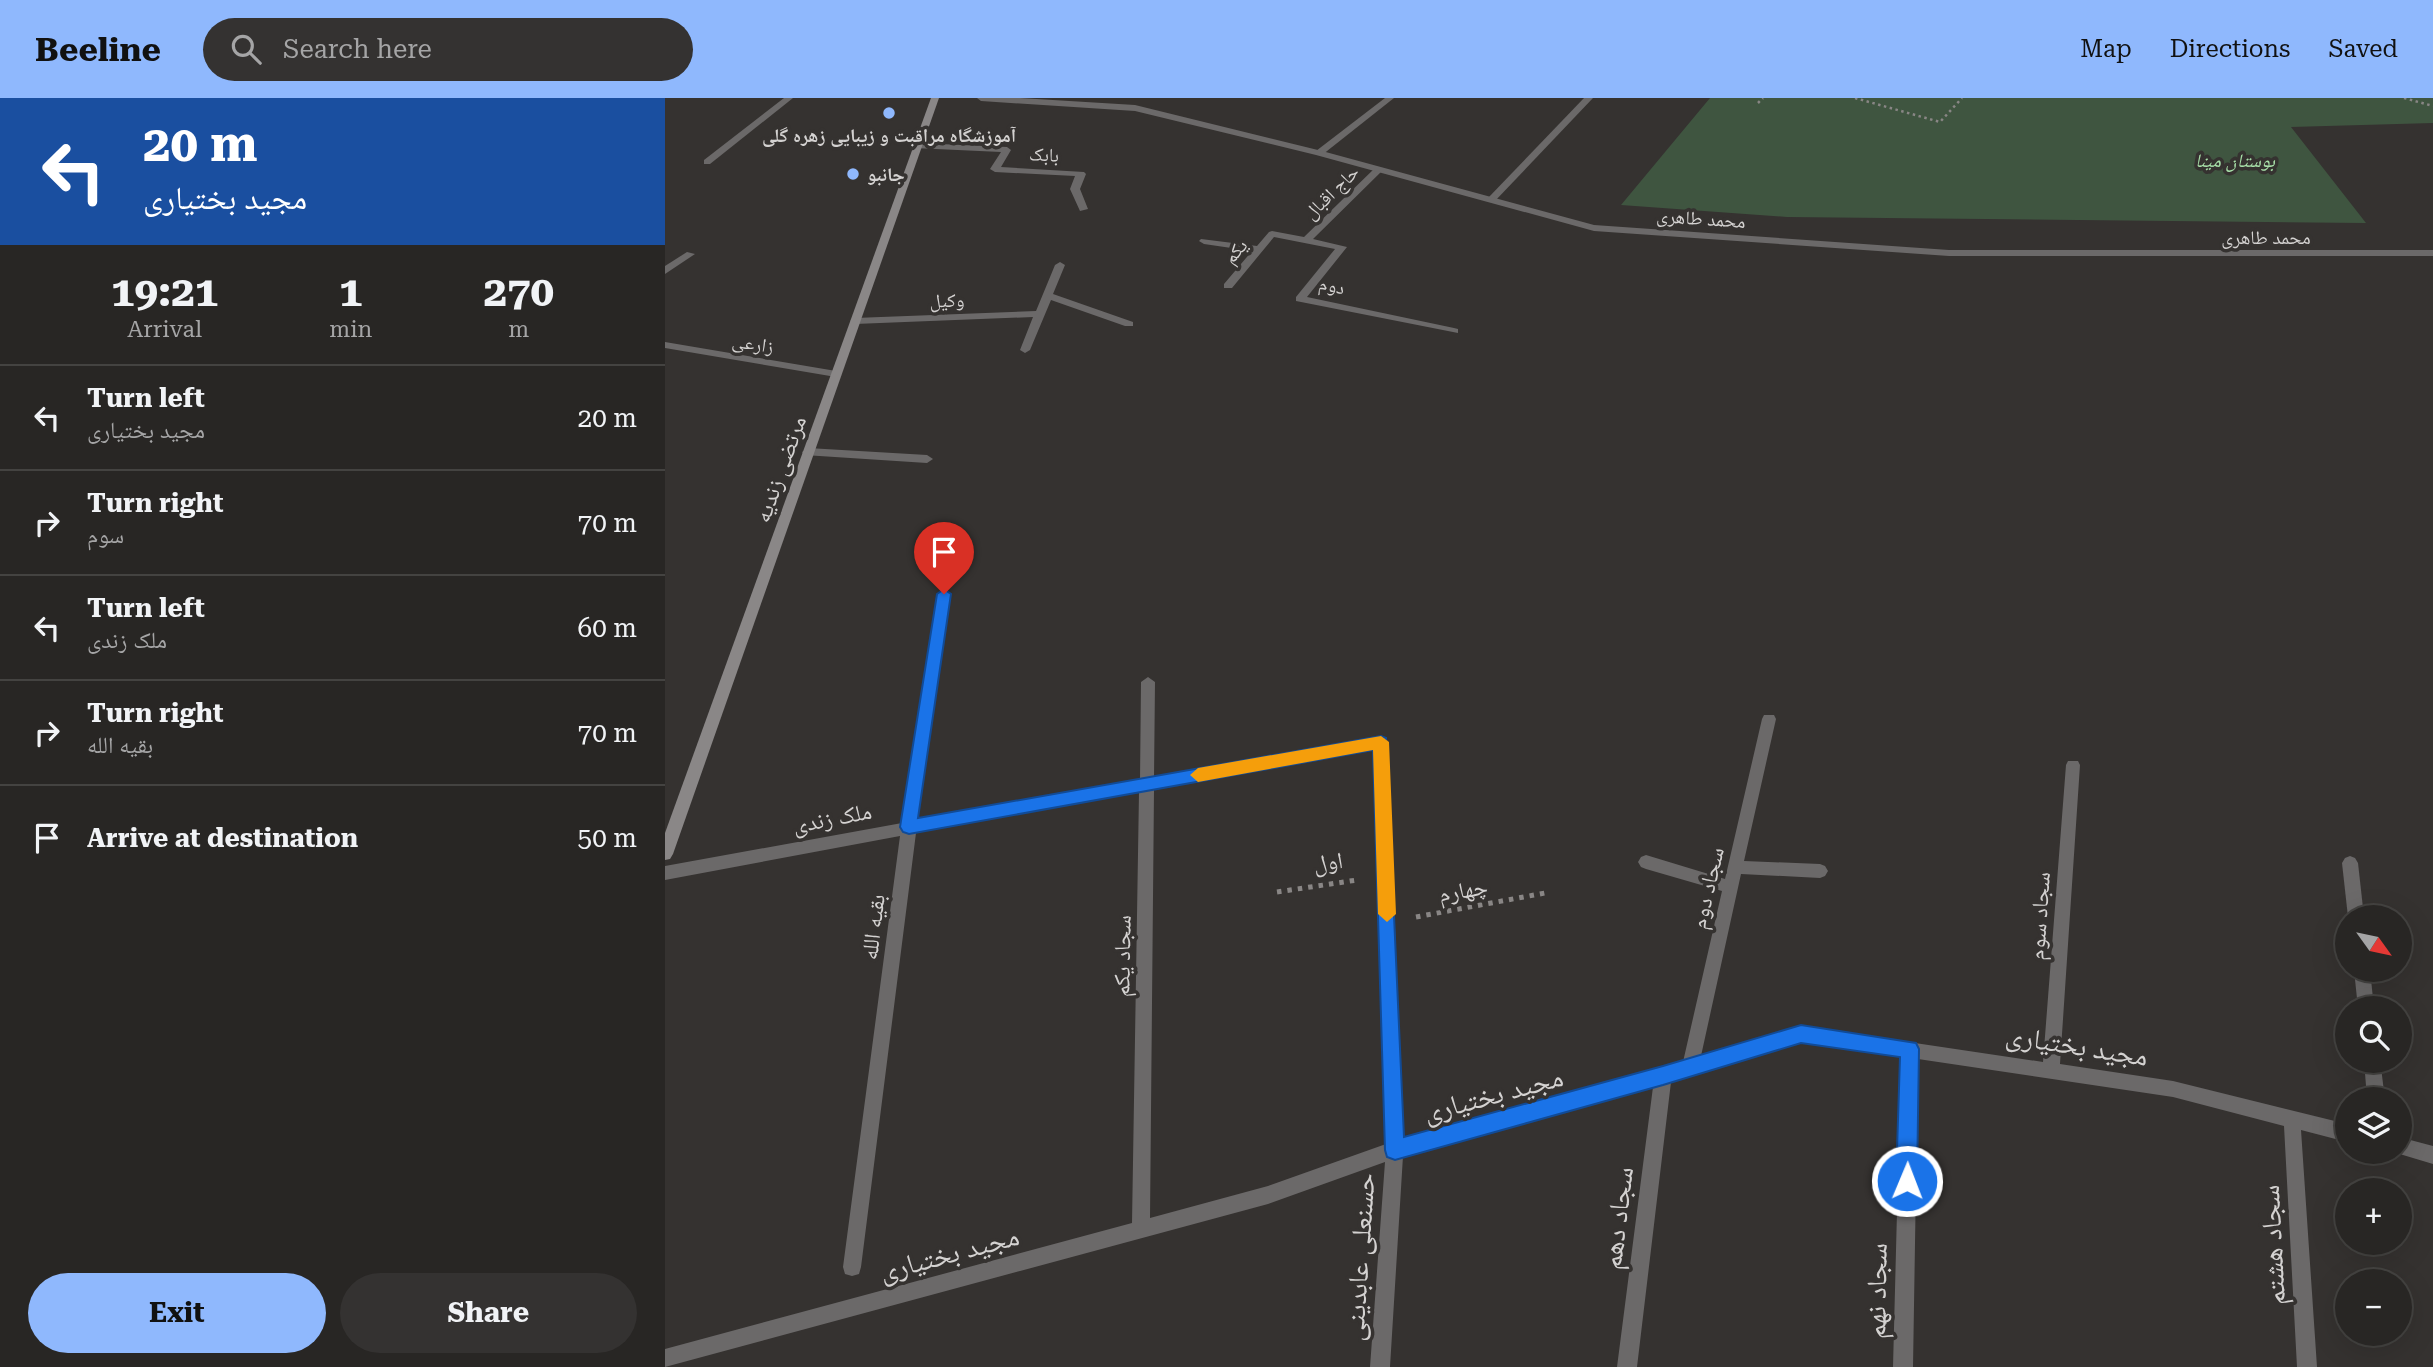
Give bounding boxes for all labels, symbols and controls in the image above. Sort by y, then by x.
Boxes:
search box [203,18,693,81]
text: Beeline [35,30,161,69]
icon: search [227,30,265,68]
text: Search here [283,34,432,64]
text: Map [2080,35,2132,63]
text: Directions [2170,35,2290,63]
text: Saved [2328,35,2398,63]
marker: آموزشگاه مراقبت و زیبایی زهره گلی [881,105,897,121]
text: 20 m [143,116,258,173]
place label: آموزشگاه مراقبت و زیبایی زهره گلی [762,124,1017,147]
icon: left [28,126,119,217]
street label: بابک [1028,142,1060,167]
park label: بوستان مینا [2195,149,2276,172]
street label: حاج اقبال [1299,160,1364,224]
place label: جانبو [867,163,905,186]
marker: جانبو [845,166,861,182]
text: مجید بختیاری [143,179,307,217]
street label: محمد طاهری [1656,204,1746,233]
street label: محمد طاهری [2221,226,2311,249]
street label: یکم [1218,234,1253,269]
text: 19:21 [111,267,218,316]
text: 1 [339,267,363,316]
text: 270 [483,267,554,316]
street label: دوم [1316,272,1347,301]
street label: وکیل [929,288,965,313]
text: Arrival [127,316,202,343]
text: min [329,316,372,343]
text: m [508,316,529,343]
street label: زارعی [730,329,775,358]
text: Turn left [87,383,205,413]
icon: left [28,399,66,437]
text: 20 m [578,403,637,433]
street label: مرتضی زندیه [749,412,812,526]
text: مجید بختیاری [87,417,205,444]
text: Turn right [87,488,223,518]
icon: right [28,504,66,542]
text: 70 m [578,508,637,538]
text: سوم [87,522,124,549]
pin [914,522,974,594]
icon: arrive [925,533,963,571]
text: Turn left [87,593,205,623]
icon: left [28,609,66,647]
text: 60 m [578,613,637,643]
text: ملک زندی [87,627,167,654]
text: Turn right [87,698,223,728]
icon: right [28,714,66,752]
text: 70 m [578,718,637,748]
text: بقیه الله [87,732,153,759]
street label: ملک زندی [790,798,874,839]
icon: arrive [28,819,66,857]
text: Arrive at destination [87,823,358,853]
text: 50 m [578,823,637,853]
street label: سجاد دوم [1685,845,1732,932]
street label: اول [1311,847,1345,878]
street label: سجاد سوم [2023,871,2058,961]
street label: چهارم [1436,873,1490,910]
street label: بقیه الله [856,893,891,962]
north arrow [2335,905,2411,982]
map controls [2335,905,2412,1346]
street label: سجاد یکم [1108,915,1139,997]
button: search [2335,996,2412,1073]
street label: مجید بختیاری [2003,1018,2150,1073]
street label: مجید بختیاری [1420,1060,1567,1129]
button: layers [2335,1087,2412,1164]
position arrow [1870,1144,1944,1218]
street label: سجاد دهم [1595,1165,1642,1272]
street label: حسنعلی عابدینی [1337,1172,1383,1342]
button: + [2335,1178,2412,1255]
street label: سجاد هشتم [2253,1184,2294,1306]
street label: مجید بختیاری [876,1219,1023,1288]
street label: سجاد نهم [1859,1243,1896,1339]
button: − [2335,1269,2412,1346]
button: Exit [28,1273,326,1353]
button: Share [340,1273,637,1353]

